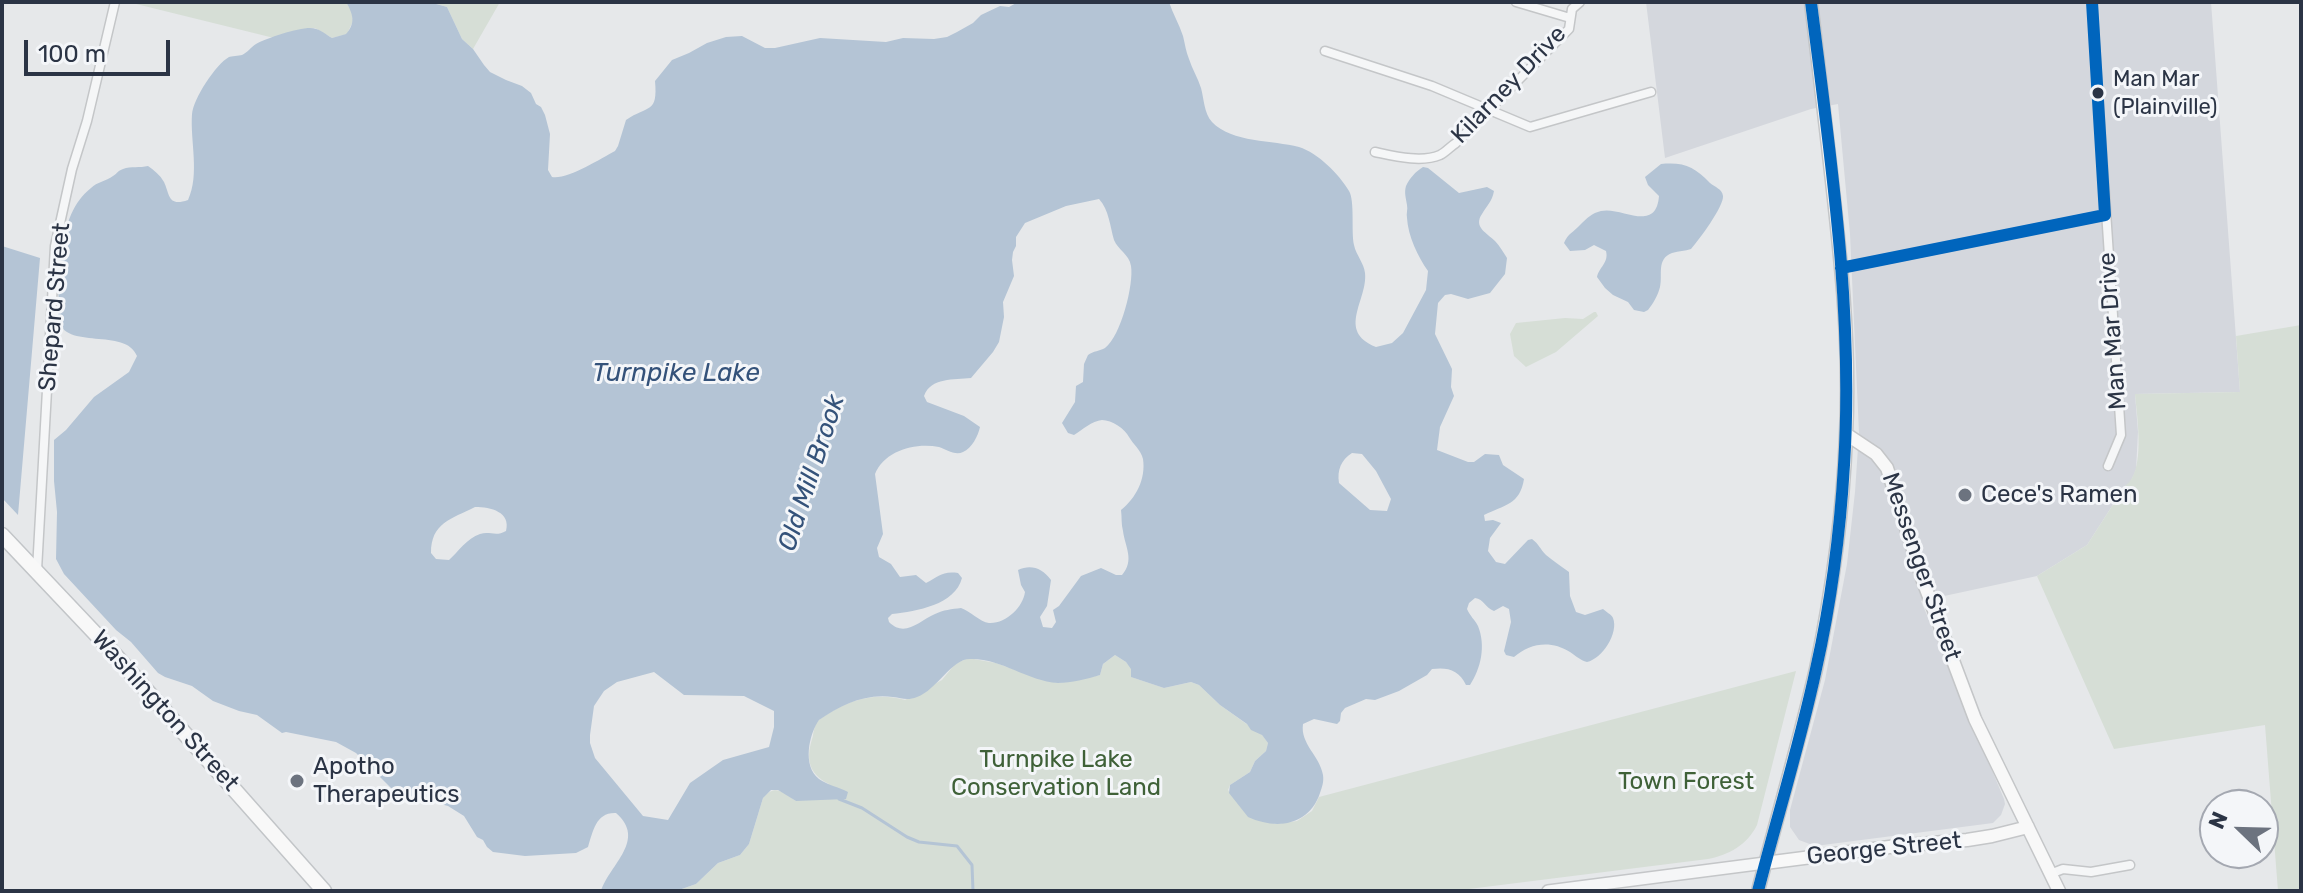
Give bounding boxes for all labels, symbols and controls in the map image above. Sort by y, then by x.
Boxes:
street label: Kilarney Drive [1446,20,1572,150]
scale bar [28,24,174,74]
text: 100 m [38,40,106,68]
place label: Man Mar (Plainville) [2113,67,2217,118]
marker: Man Mar (Plainville) [2090,85,2106,101]
street label: Shepard Street [33,222,77,392]
street label: Man Mar Drive [2093,251,2133,411]
water label: Turnpike Lake [592,357,760,389]
water label: Old Mill Brook [772,391,852,555]
street label: Messenger Street [1875,469,1967,665]
place label: Cece's Ramen [1981,481,2138,509]
marker: Cece's Ramen [1956,486,1974,504]
street label: Washington Street [85,625,245,797]
park label: Turnpike Lake Conservation Land [951,746,1161,802]
place label: Apotho Therapeutics [313,753,460,809]
park label: Town Forest [1618,768,1754,796]
marker: Apotho Therapeutics [288,772,306,790]
north arrow [2199,789,2279,869]
text: N [2203,808,2234,833]
street label: George Street [1805,827,1963,871]

